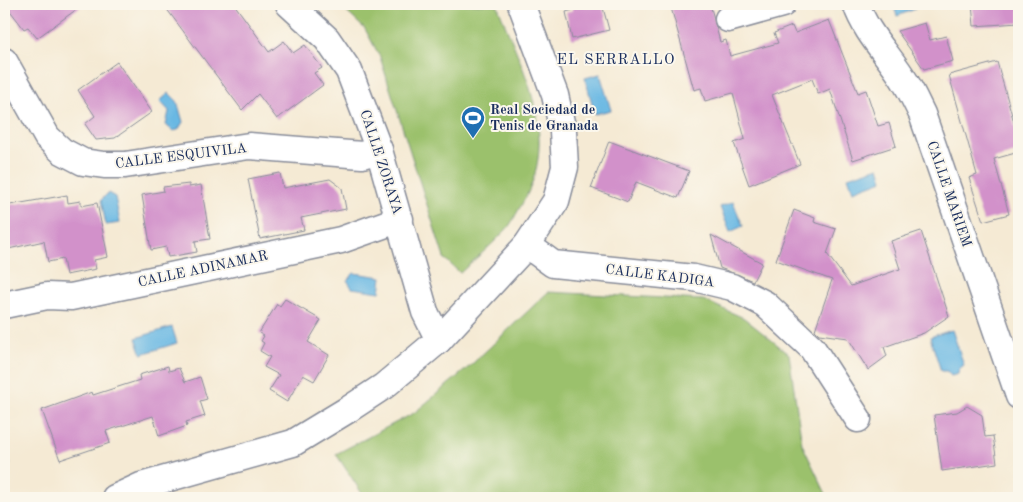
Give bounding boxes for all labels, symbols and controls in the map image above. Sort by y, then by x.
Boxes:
district label: EL SERRALLO [557,53,675,68]
place label: Real Sociedad de Tenis de Granada [490,103,598,133]
sports icon: Real Sociedad de Tenis de Granada [460,105,486,139]
street label: CALLE ZORAYA [358,108,405,216]
street label: CALLE MARIEM [924,139,974,249]
street label: CALLE ESQUIVILA [114,141,248,171]
street label: CALLE ADINAMAR [137,248,269,290]
street label: CALLE KADIGA [605,262,716,290]

